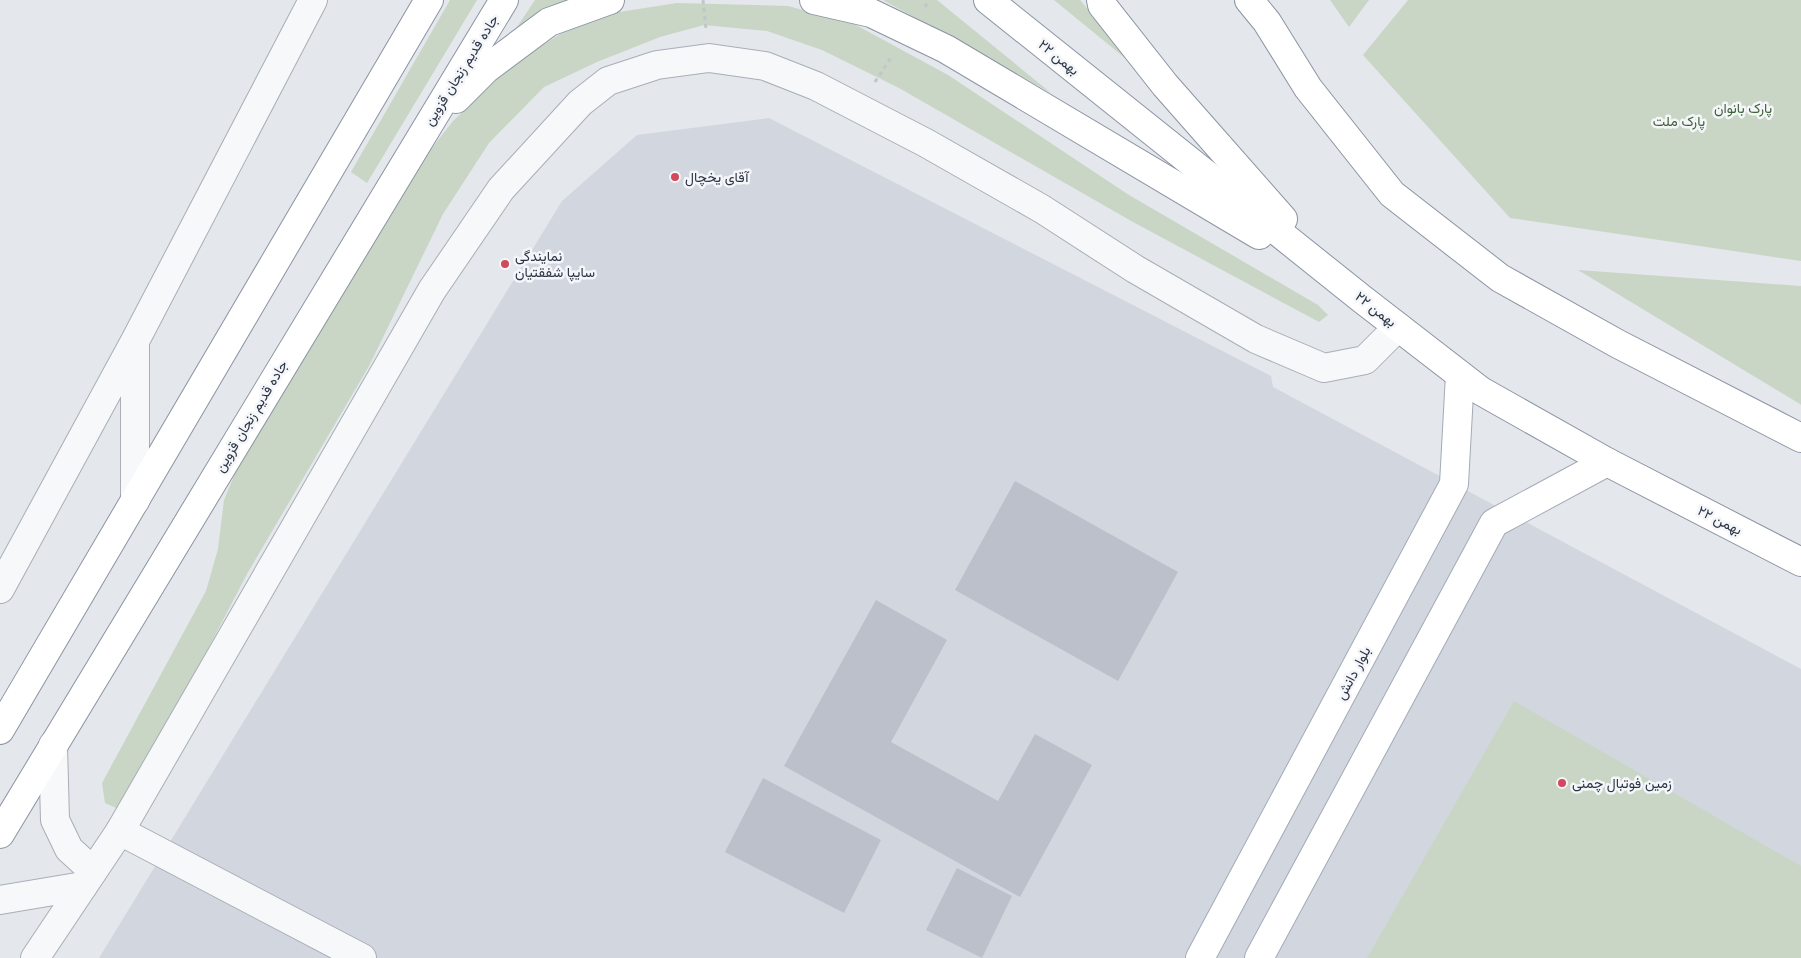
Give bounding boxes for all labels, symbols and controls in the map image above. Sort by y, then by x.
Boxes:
street label: جاده قدیم زنجان قزوین [420,11,502,129]
street label: ۲۲ بهمن [1035,35,1083,79]
park label: پارک بانوان [1714,99,1772,118]
park label: پارک ملت [1653,112,1705,131]
place label: آقای یخچال [685,168,750,187]
marker: آقای یخچال [669,171,681,183]
place label: نمایندگی سایپا شفقتیان [515,247,595,282]
marker: نمایندگی سایپا شفقتیان [499,258,511,270]
street label: ۲۲ بهمن [1352,287,1400,331]
street label: جاده قدیم زنجان قزوین [210,357,292,475]
street label: ۲۲ بهمن [1695,501,1745,539]
street label: بلوار دانش [1331,643,1375,703]
place label: زمین فوتبال چمنی [1572,774,1672,793]
marker: زمین فوتبال چمنی [1556,777,1568,789]

